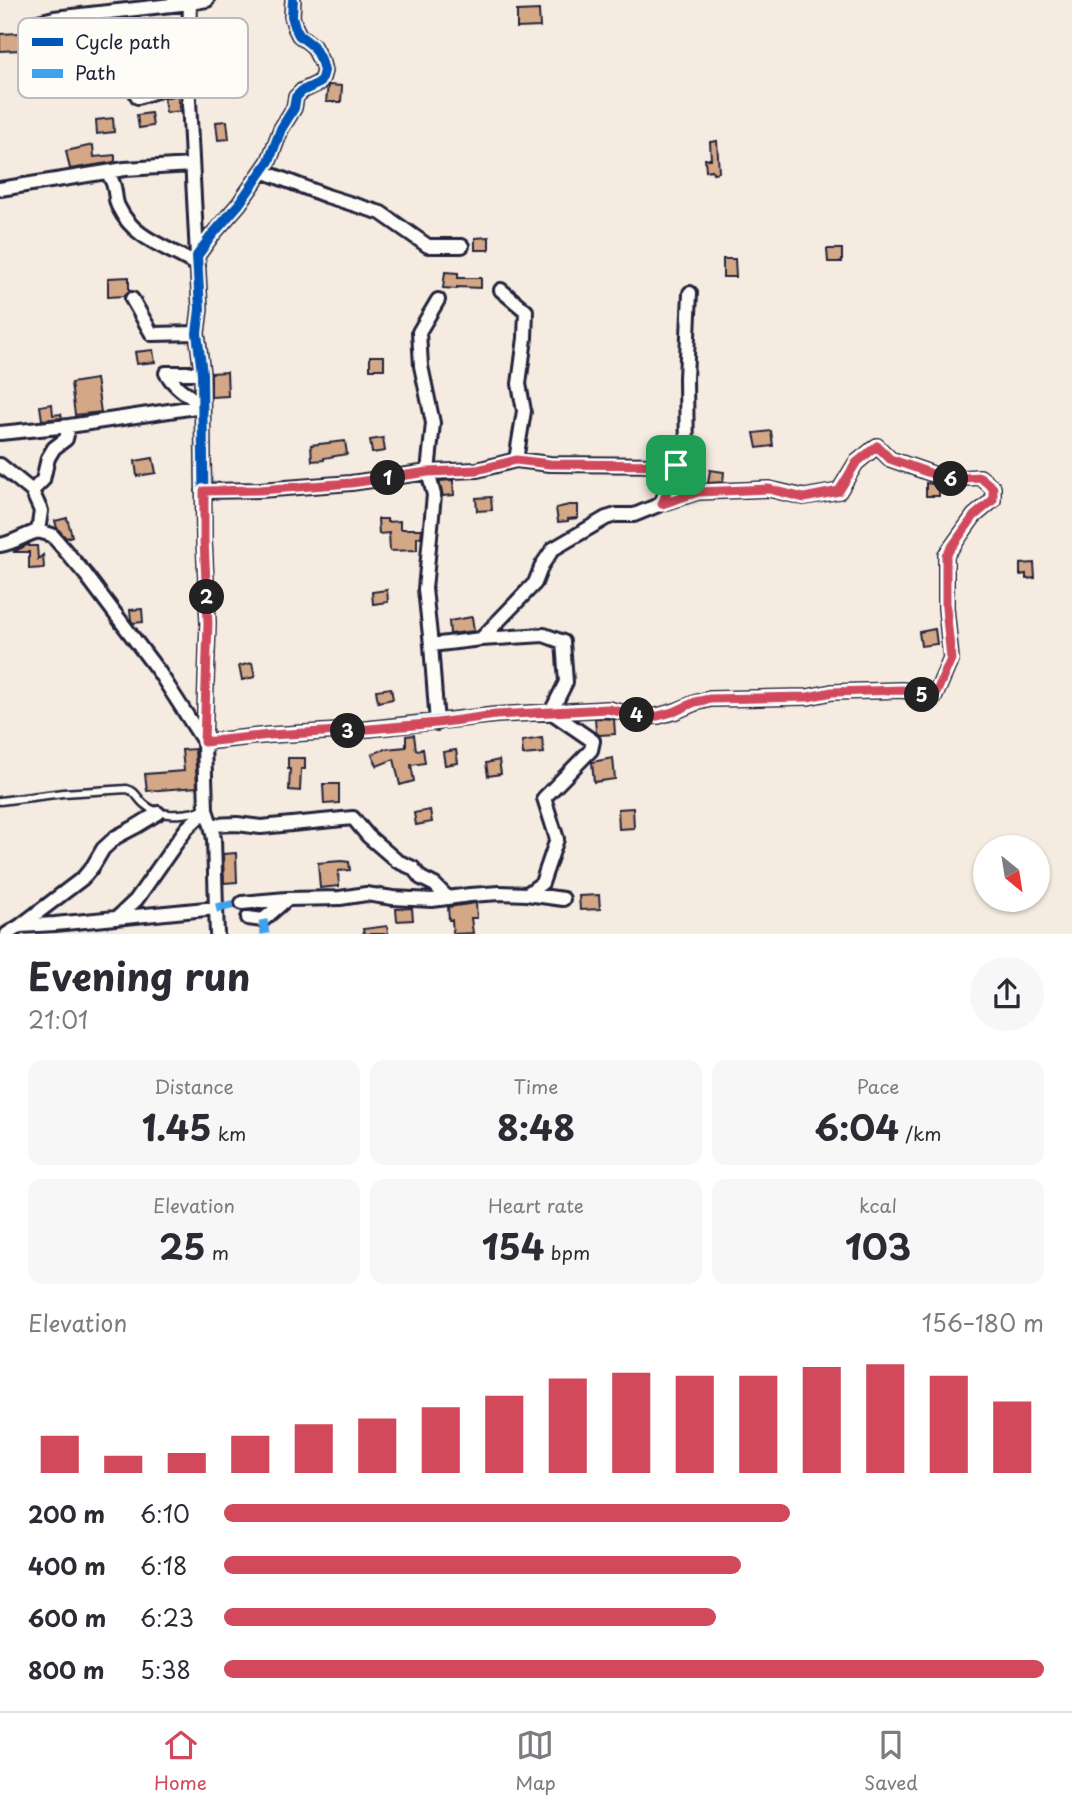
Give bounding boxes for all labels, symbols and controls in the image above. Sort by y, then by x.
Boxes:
legend [18,18,248,98]
text: Cycle path [75,27,171,55]
text: Path [75,58,116,86]
pin [646,435,706,495]
icon: arrive [657,446,695,484]
pin: 1 [370,461,406,496]
pin: 6 [934,462,968,496]
text: 1 [383,463,392,491]
text: 6 [944,464,957,492]
pin: 2 [190,580,224,614]
text: 2 [200,582,213,610]
pin: 5 [904,678,940,712]
text: 5 [915,680,928,708]
pin: 4 [620,698,654,732]
text: 4 [630,700,643,728]
pin: 3 [330,714,366,748]
text: 3 [341,716,354,744]
north arrow [973,835,1050,912]
map controls [973,835,1050,912]
text: Evening run [28,947,250,1004]
button: share [970,957,1044,1031]
text: 21:01 [28,1002,88,1037]
text: Distance [154,1072,234,1100]
text: Time [514,1072,558,1100]
text: Pace [857,1072,899,1100]
text: 1.45 [142,1100,212,1153]
text: 8:48 [497,1100,575,1153]
text: 6:04 [814,1100,899,1153]
text: km [212,1119,246,1147]
text: /km [899,1119,942,1147]
text: Elevation [153,1191,235,1219]
text: Heart rate [488,1191,584,1219]
text: kcal [859,1191,897,1219]
text: 25 [159,1219,206,1272]
text: 154 [482,1219,545,1272]
text: 103 [845,1219,911,1272]
text: m [206,1238,229,1266]
text: bpm [545,1238,590,1266]
text: Elevation [28,1305,127,1340]
text: 156–180 m [922,1305,1044,1340]
text: 200 m [28,1496,105,1531]
text: 6:10 [140,1496,190,1531]
text: 400 m [28,1548,106,1583]
text: 6:18 [140,1548,187,1583]
text: 600 m [28,1600,106,1635]
text: 6:23 [140,1600,194,1635]
text: 800 m [28,1652,105,1687]
text: 5:38 [140,1652,191,1687]
tab: Home [154,1726,207,1796]
tab: Map [515,1726,556,1796]
tab: Saved [864,1726,918,1796]

